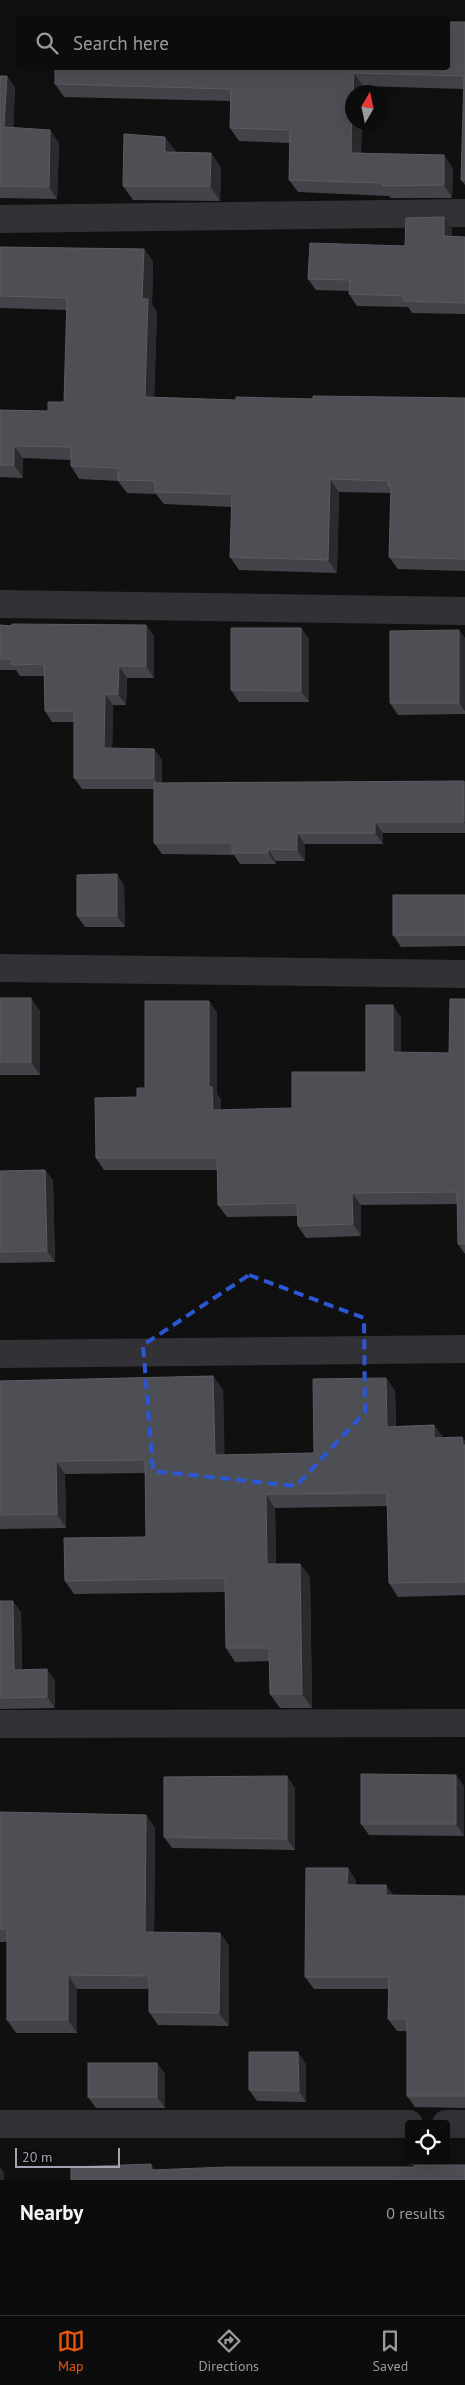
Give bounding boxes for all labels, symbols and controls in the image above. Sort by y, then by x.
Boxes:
search box [15,15,450,70]
icon: search [33,29,61,57]
text: Search here [73,31,169,55]
north arrow [345,85,390,130]
map controls [405,2120,450,2165]
button: locate [405,2120,450,2165]
scale bar [15,2145,120,2168]
text: 20 m [22,2148,52,2166]
text: Nearby [20,2199,83,2226]
text: 0 results [386,2203,445,2223]
tab: Map [57,2327,85,2375]
tab: Directions [198,2327,259,2375]
tab: Saved [373,2327,408,2375]

